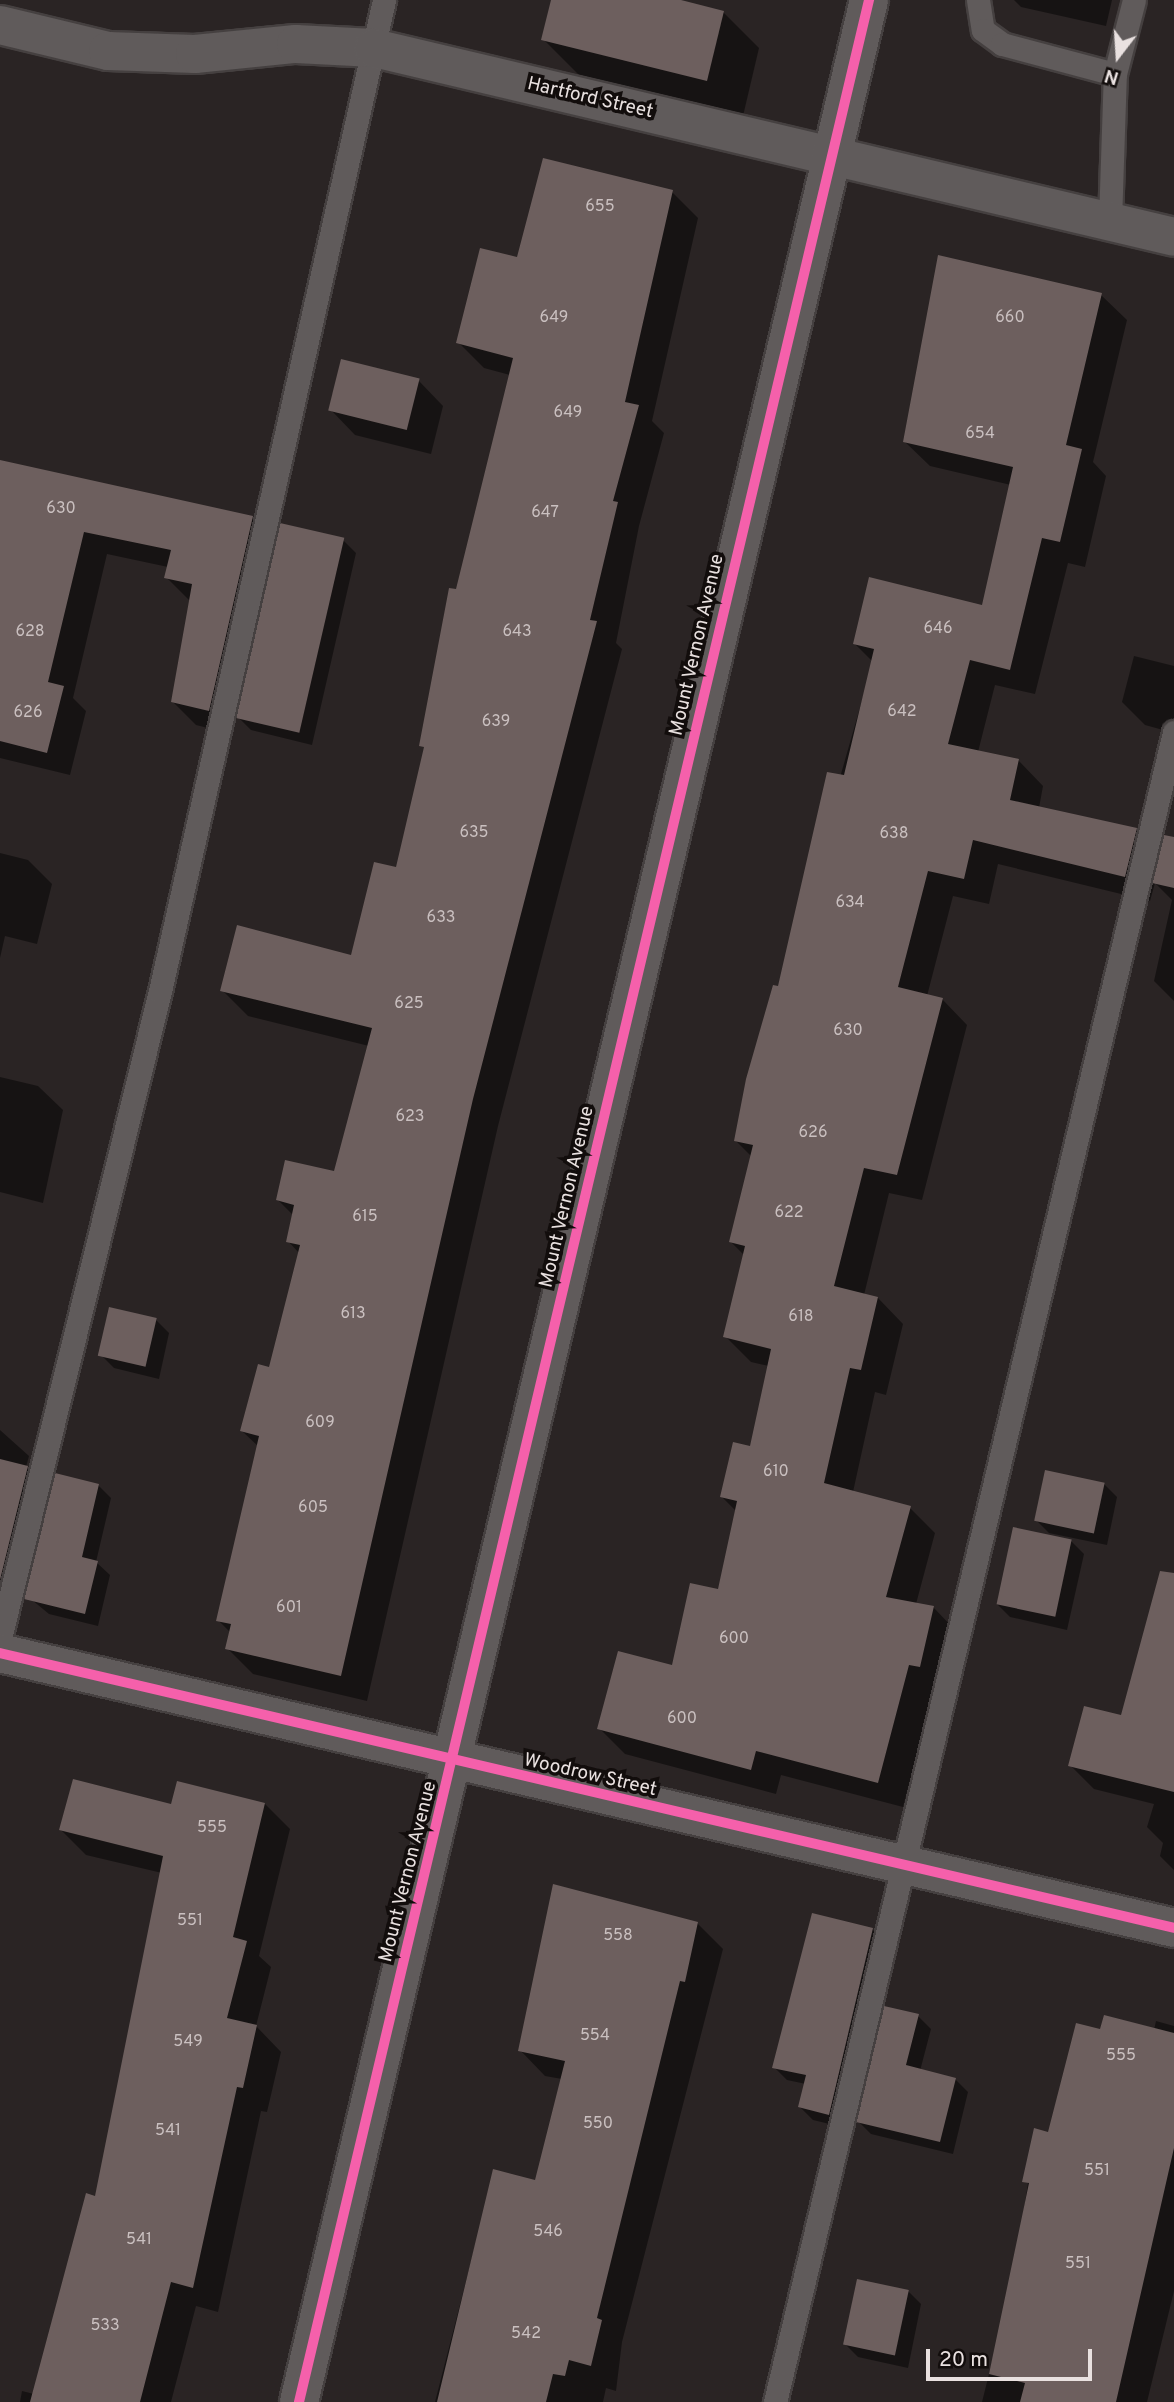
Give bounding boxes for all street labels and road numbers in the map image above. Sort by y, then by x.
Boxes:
street label: Hartford Street [525,73,655,125]
street label: Mount Vernon Avenue [666,551,730,739]
street label: Mount Vernon Avenue [536,1103,600,1291]
street label: Woodrow Street [521,1750,659,1802]
street label: Mount Vernon Avenue [375,1778,443,1966]

